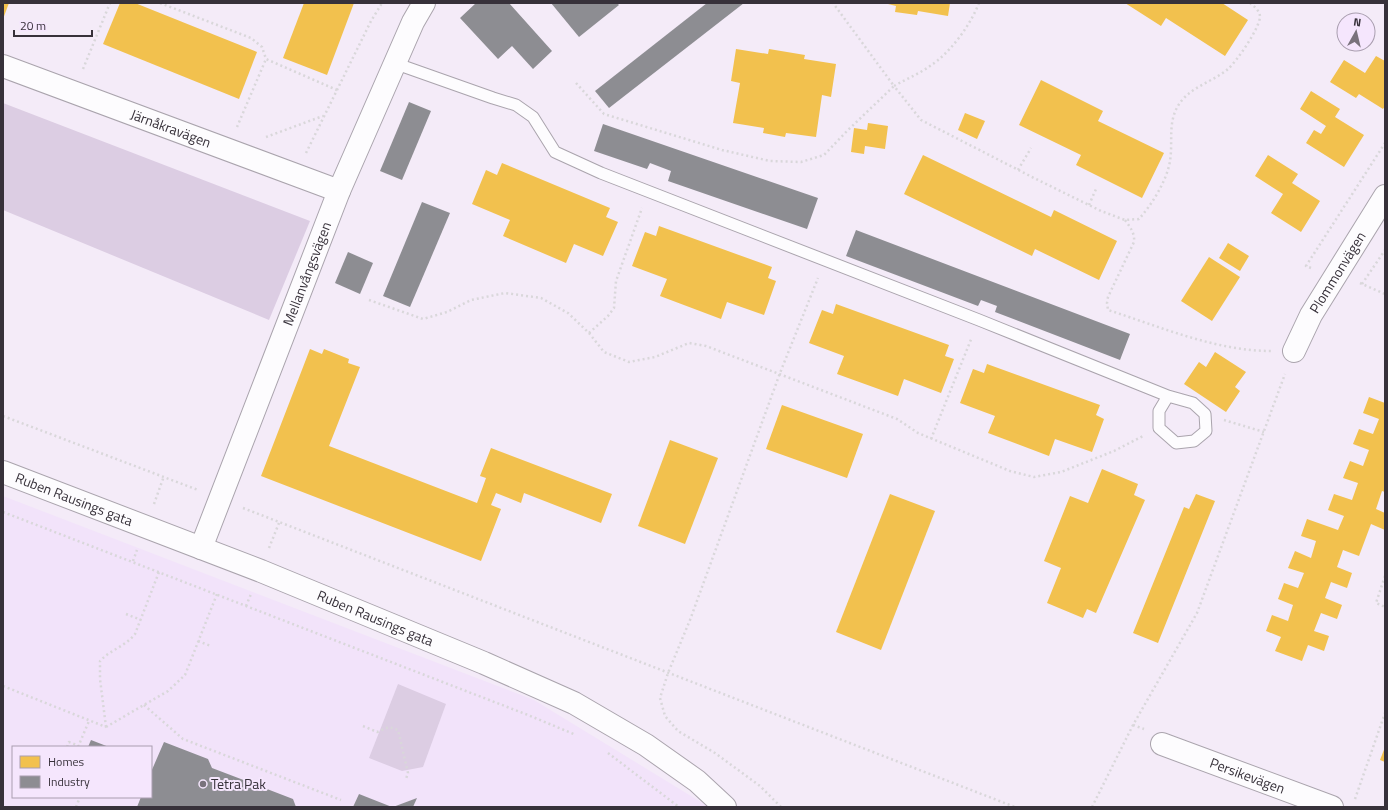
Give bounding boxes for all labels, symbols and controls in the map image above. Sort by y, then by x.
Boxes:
scale bar [14,12,92,38]
north arrow [1336,12,1376,52]
text: N [1353,14,1362,31]
text: 20 m [20,16,46,35]
street label: Järnåkravägen [128,103,214,153]
street label: Mellanvångsvägen [277,219,336,329]
street label: Plommonvägen [1304,227,1370,317]
street label: Ruben Rausings gata [12,467,136,531]
street label: Ruben Rausings gata [314,584,437,651]
legend [12,746,152,798]
text: Homes [48,752,84,771]
street label: Persikevägen [1207,752,1288,799]
text: Industry [48,772,90,791]
place label: Tetra Pak [211,773,266,794]
marker: Tetra Pak [198,779,208,789]

